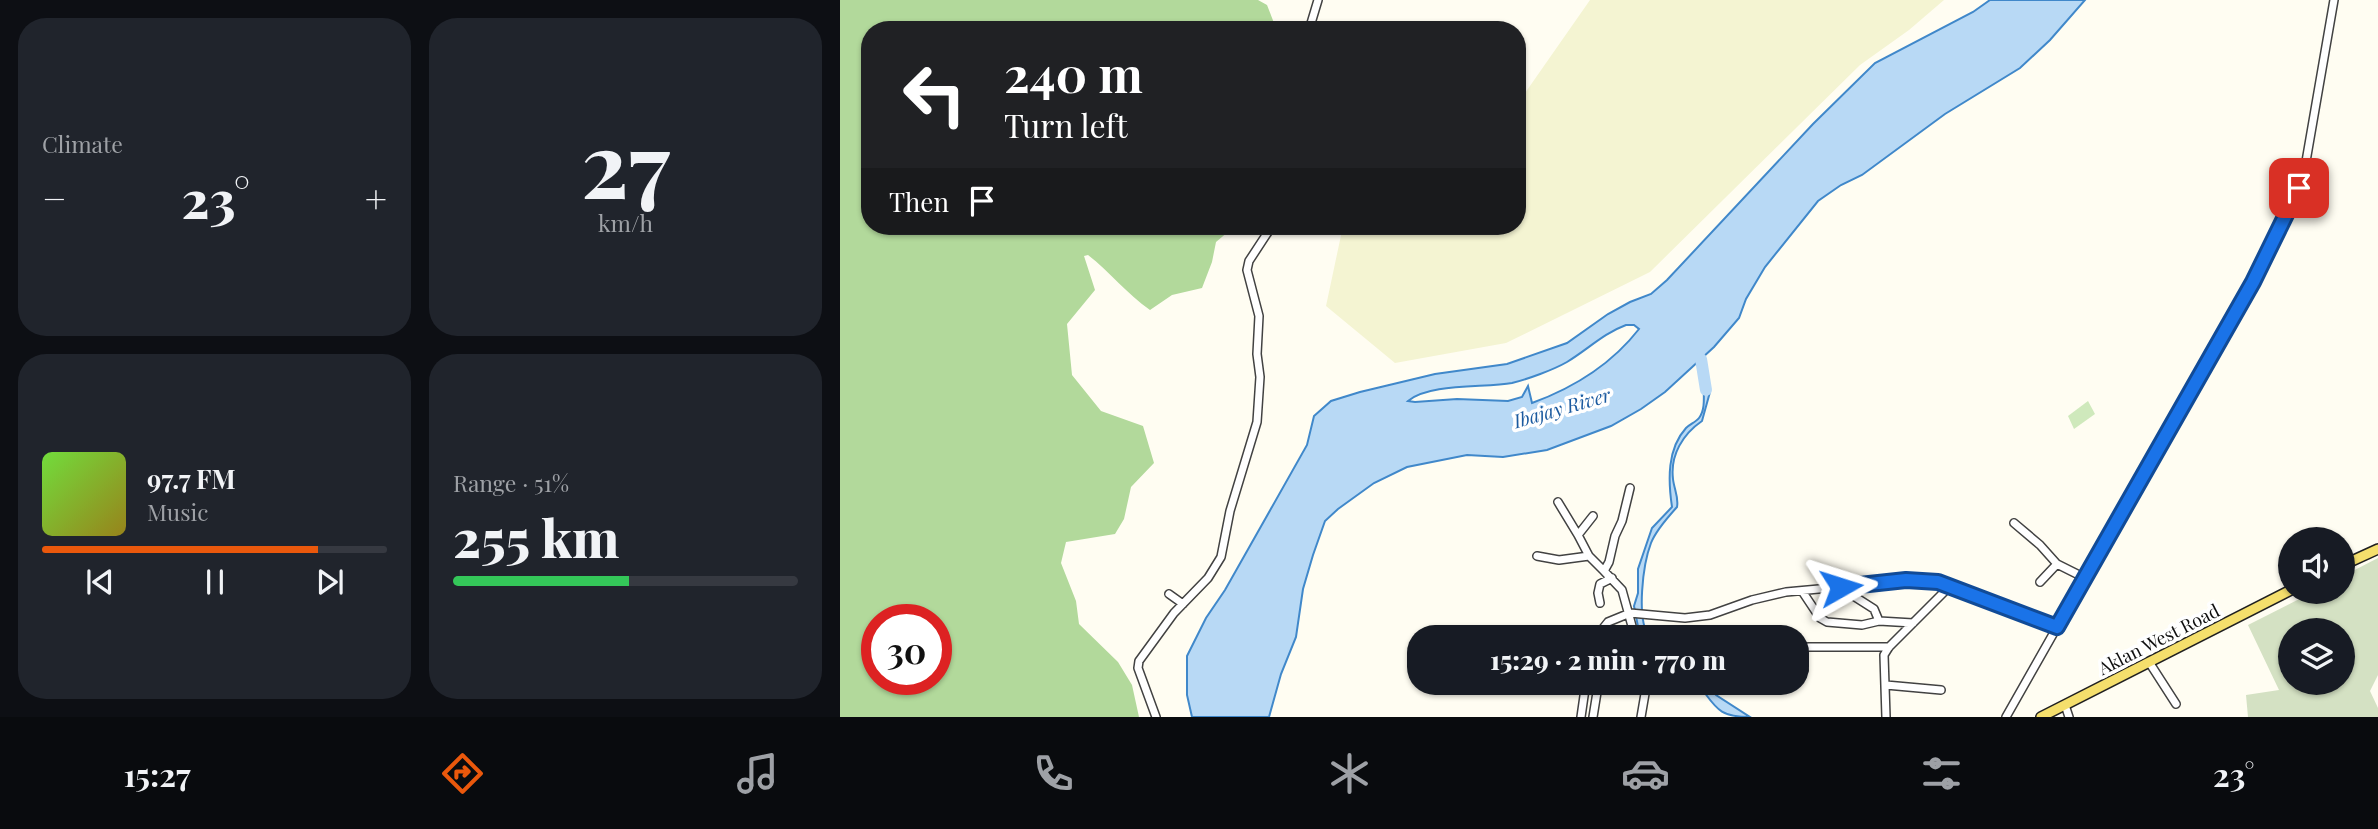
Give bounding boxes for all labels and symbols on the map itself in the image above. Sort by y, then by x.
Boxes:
pin [2269,158,2329,218]
water label: Ibajay River [1509,381,1614,434]
position arrow [1804,550,1878,624]
street label: Aklan West Road [2093,598,2224,680]
speed limit sign: 30 [861,604,952,695]

